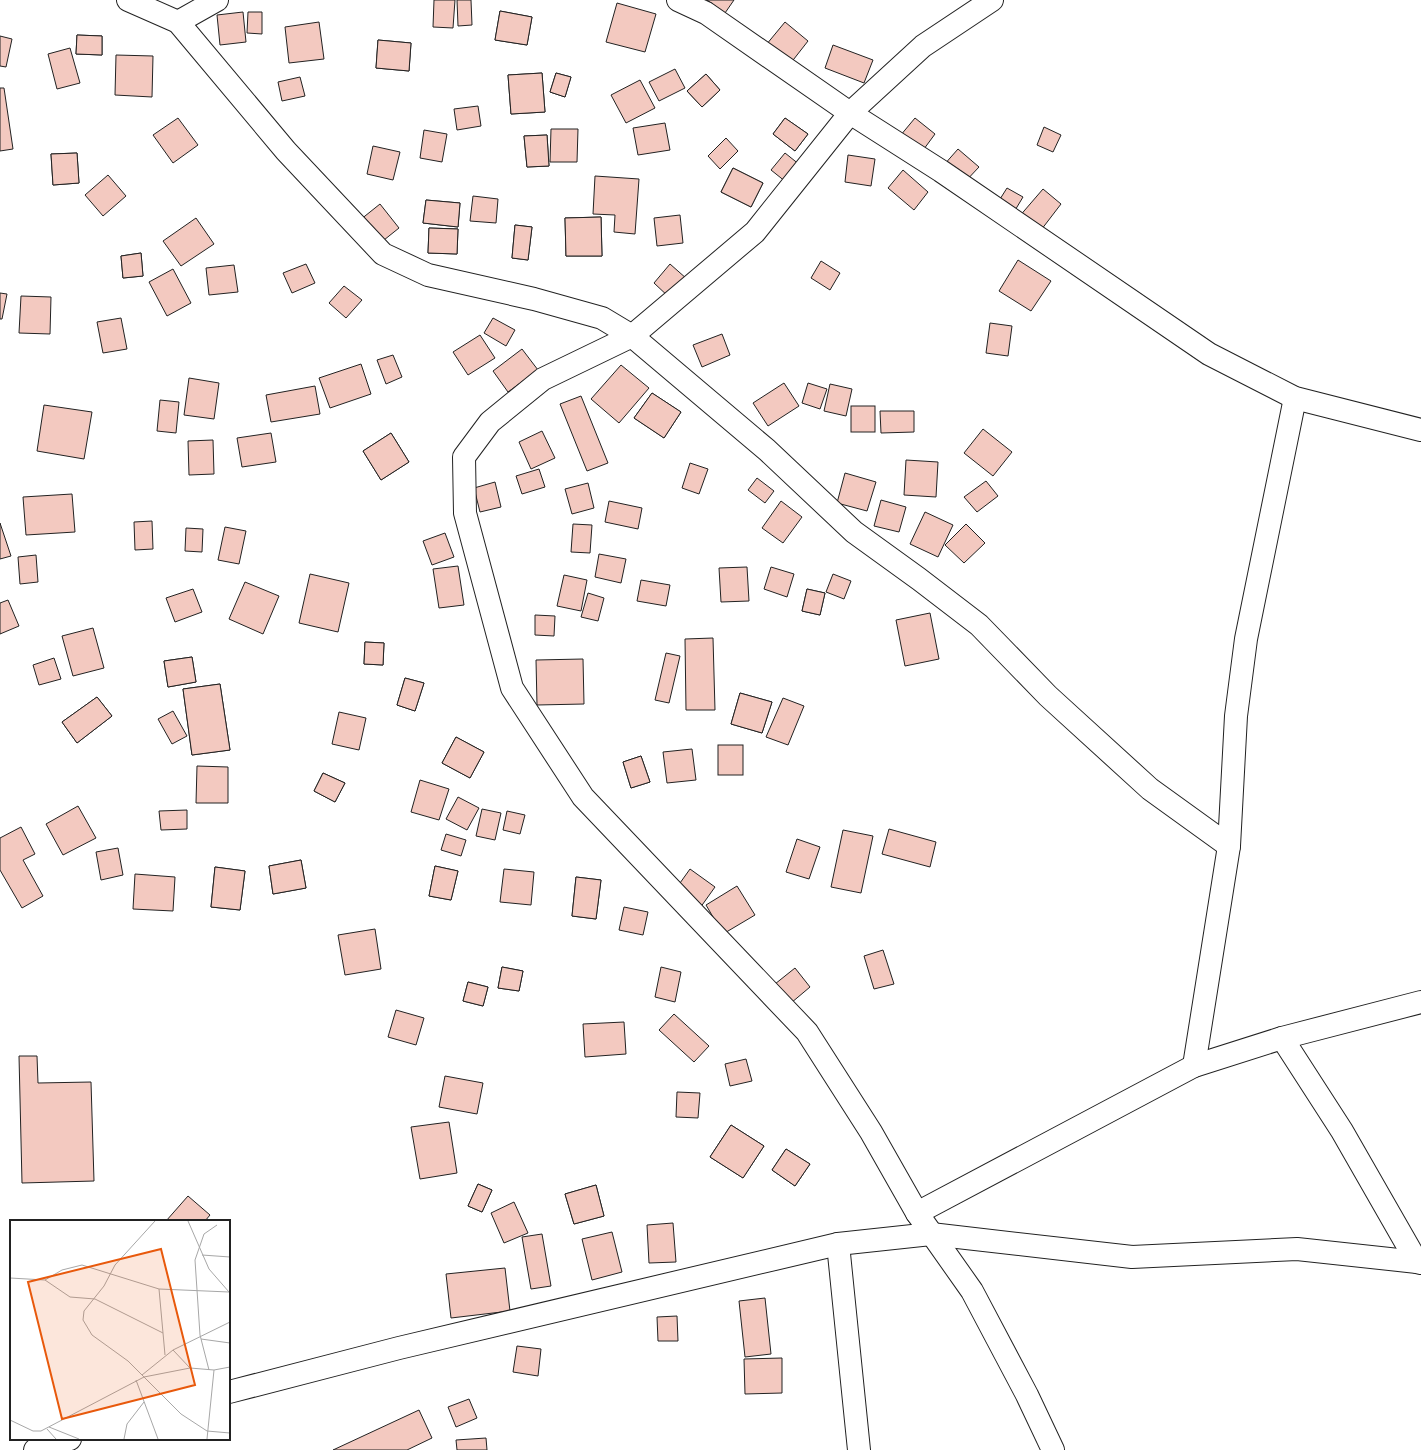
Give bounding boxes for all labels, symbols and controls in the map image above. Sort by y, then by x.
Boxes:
inset map [10,1220,230,1440]

